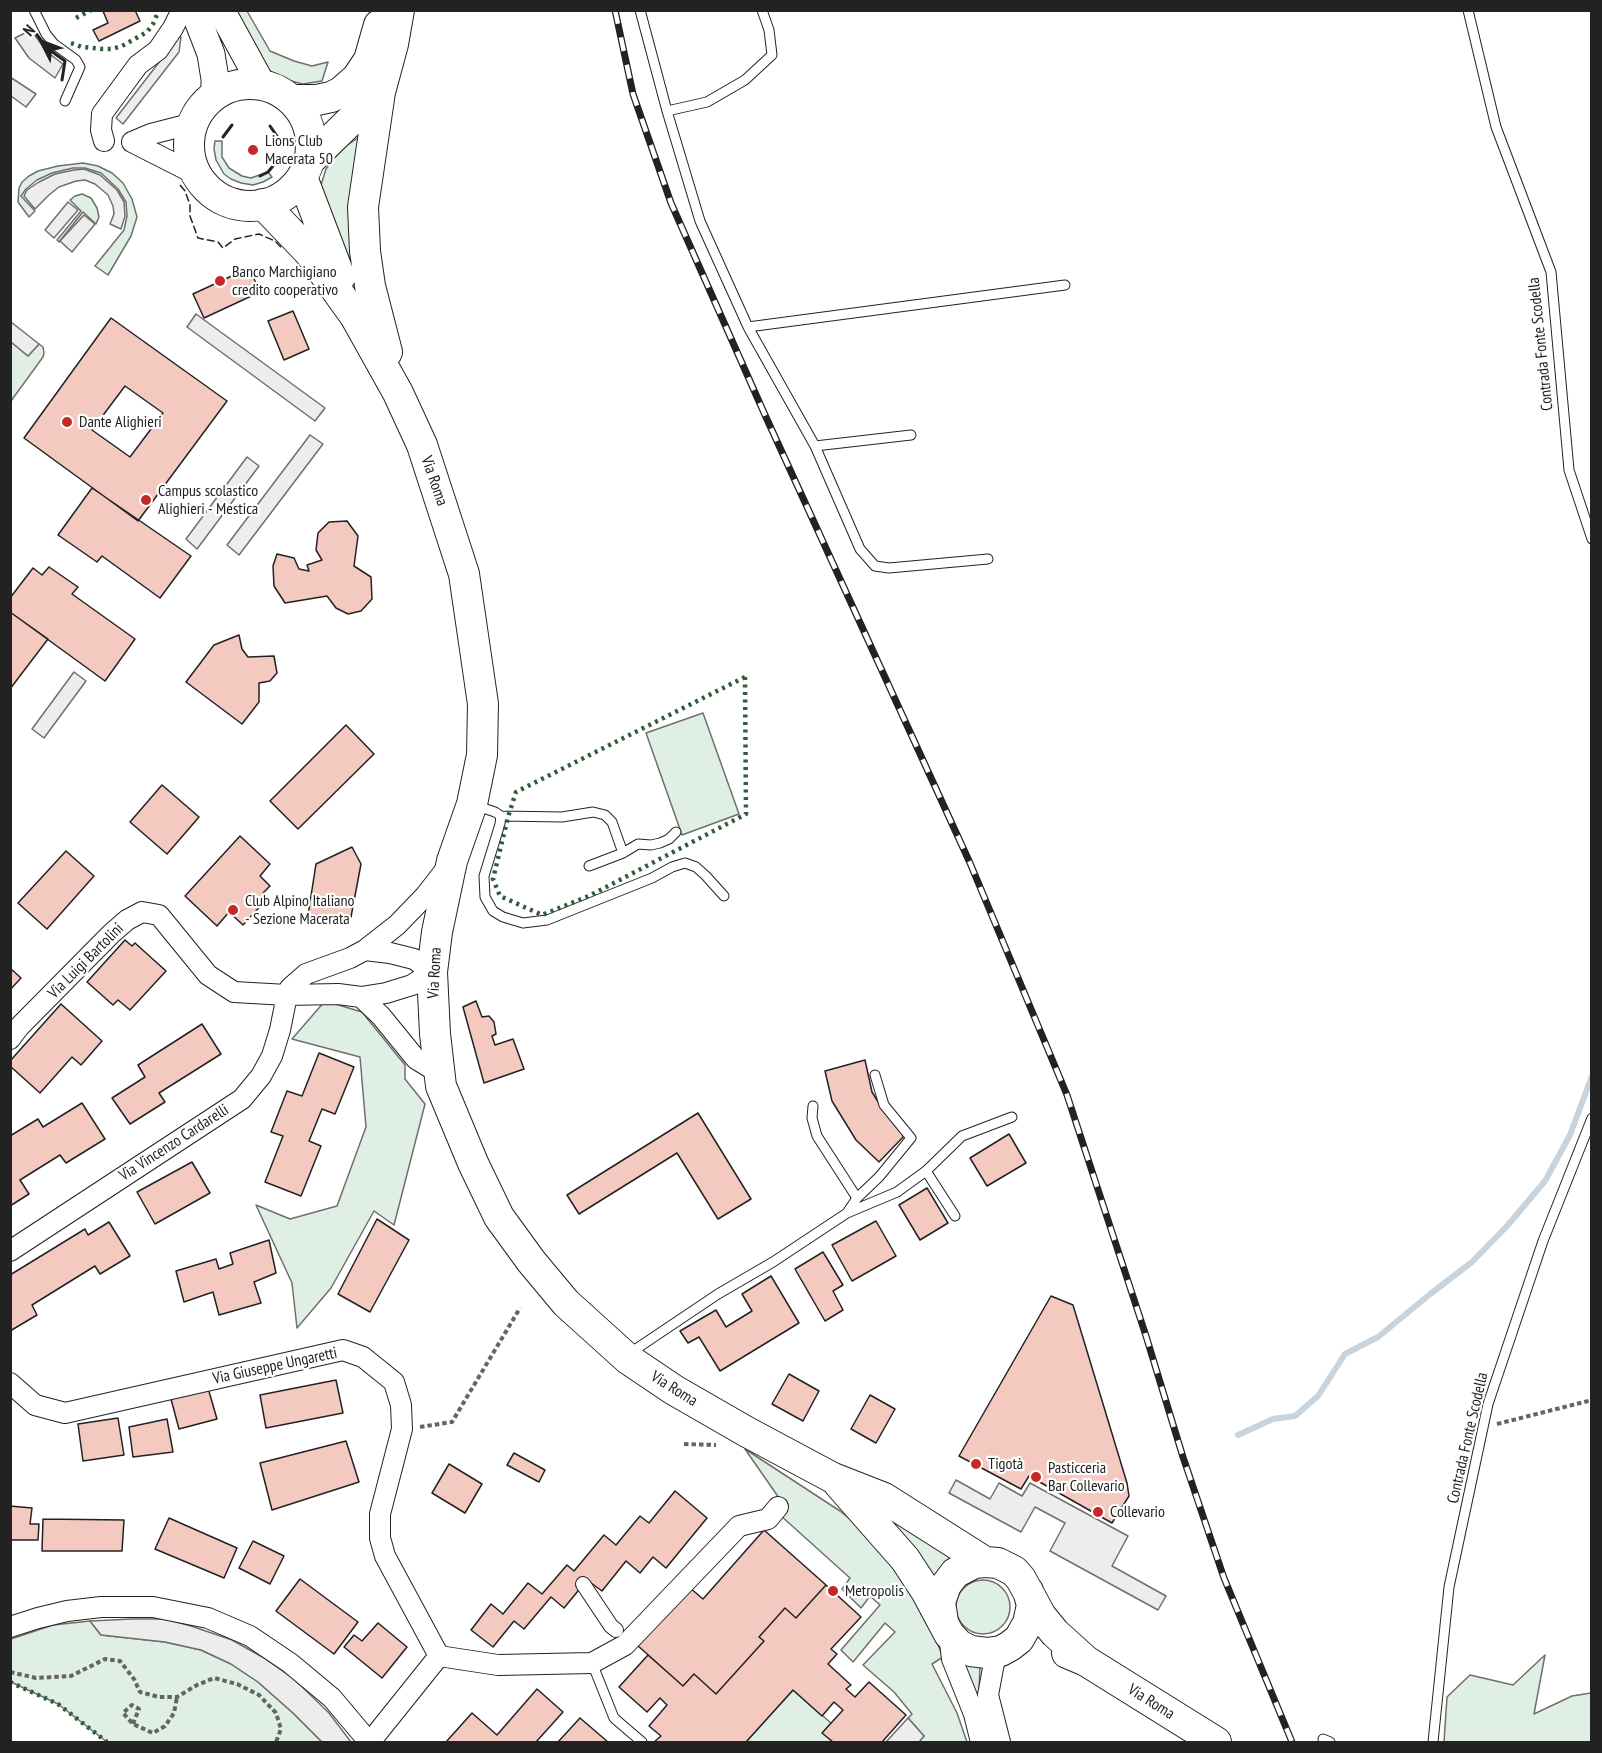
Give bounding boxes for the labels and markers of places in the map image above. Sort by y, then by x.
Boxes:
place label: Lions Club Macerata 50 [265,131,333,169]
marker: Lions Club Macerata 50 [246,143,260,157]
place label: Banco Marchigiano credito cooperativo [232,262,338,300]
marker: Banco Marchigiano credito cooperativo [213,274,227,288]
place label: Dante Alighieri [79,412,162,432]
marker: Dante Alighieri [60,415,74,429]
place label: Campus scolastico Alighieri - Mestica [158,481,258,519]
marker: Campus scolastico Alighieri - Mestica [139,493,153,507]
place label: Club Alpino Italiano - Sezione Macerata [245,891,354,929]
marker: Club Alpino Italiano - Sezione Macerata [226,903,240,917]
place label: Tigotà [988,1454,1023,1474]
marker: Tigotà [969,1457,983,1471]
place label: Pasticceria Bar Collevario [1048,1458,1125,1496]
marker: Pasticceria Bar Collevario [1029,1470,1043,1484]
place label: Collevario [1110,1502,1165,1522]
marker: Collevario [1091,1505,1105,1519]
place label: Metropolis [845,1581,904,1601]
marker: Metropolis [826,1584,840,1598]

